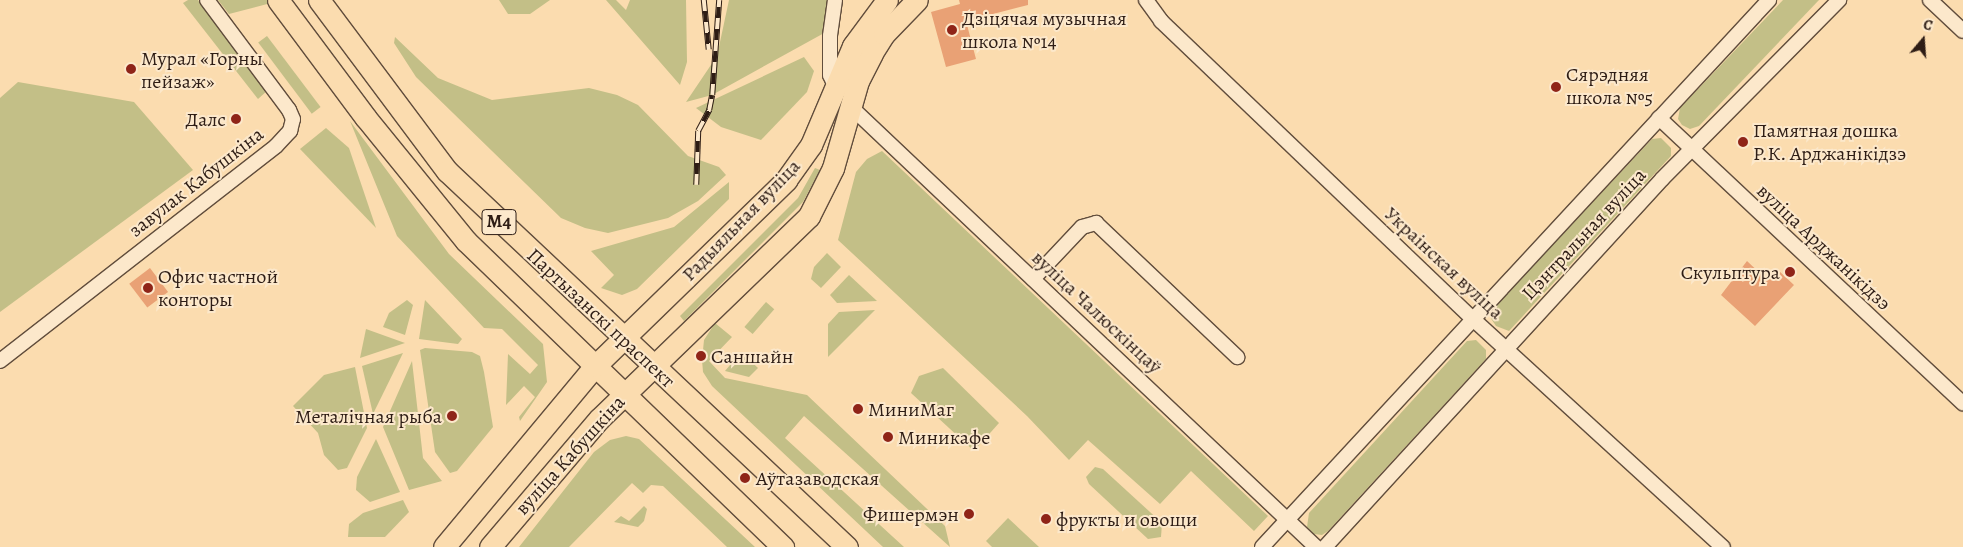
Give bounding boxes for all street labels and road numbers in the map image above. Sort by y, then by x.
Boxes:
street label: завулак Кабушкіна [124,122,268,242]
street label: Радыяльная вуліца [677,154,805,286]
street label: Цэнтральная вуліца [1517,163,1651,305]
street label: вуліца Арджанікідзэ [1752,179,1896,315]
street label: Украінская вуліца [1379,202,1509,324]
road number: М4 [482,206,516,238]
street label: Партызанскі праспект [522,243,680,393]
street label: вуліца Чалюскінцаў [1027,246,1167,378]
street label: вуліца Кабушкіна [510,390,630,520]

